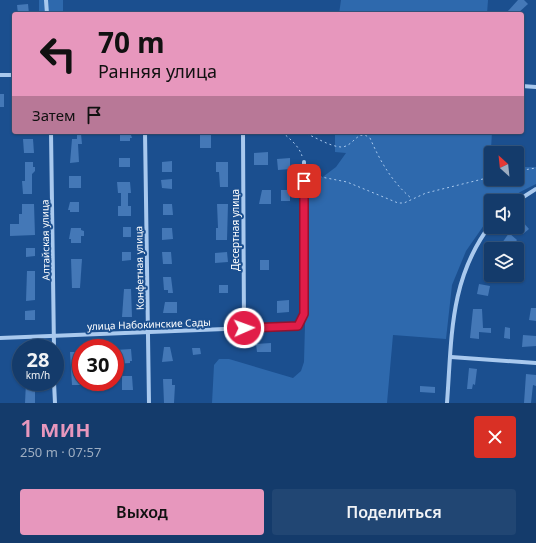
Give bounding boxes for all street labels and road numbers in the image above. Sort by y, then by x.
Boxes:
street label: Десертная улица [228,189,242,271]
street label: Алтайская улица [37,199,53,281]
street label: Конфетная улица [131,226,147,310]
street label: улица Набокинские Сады [87,315,211,333]

